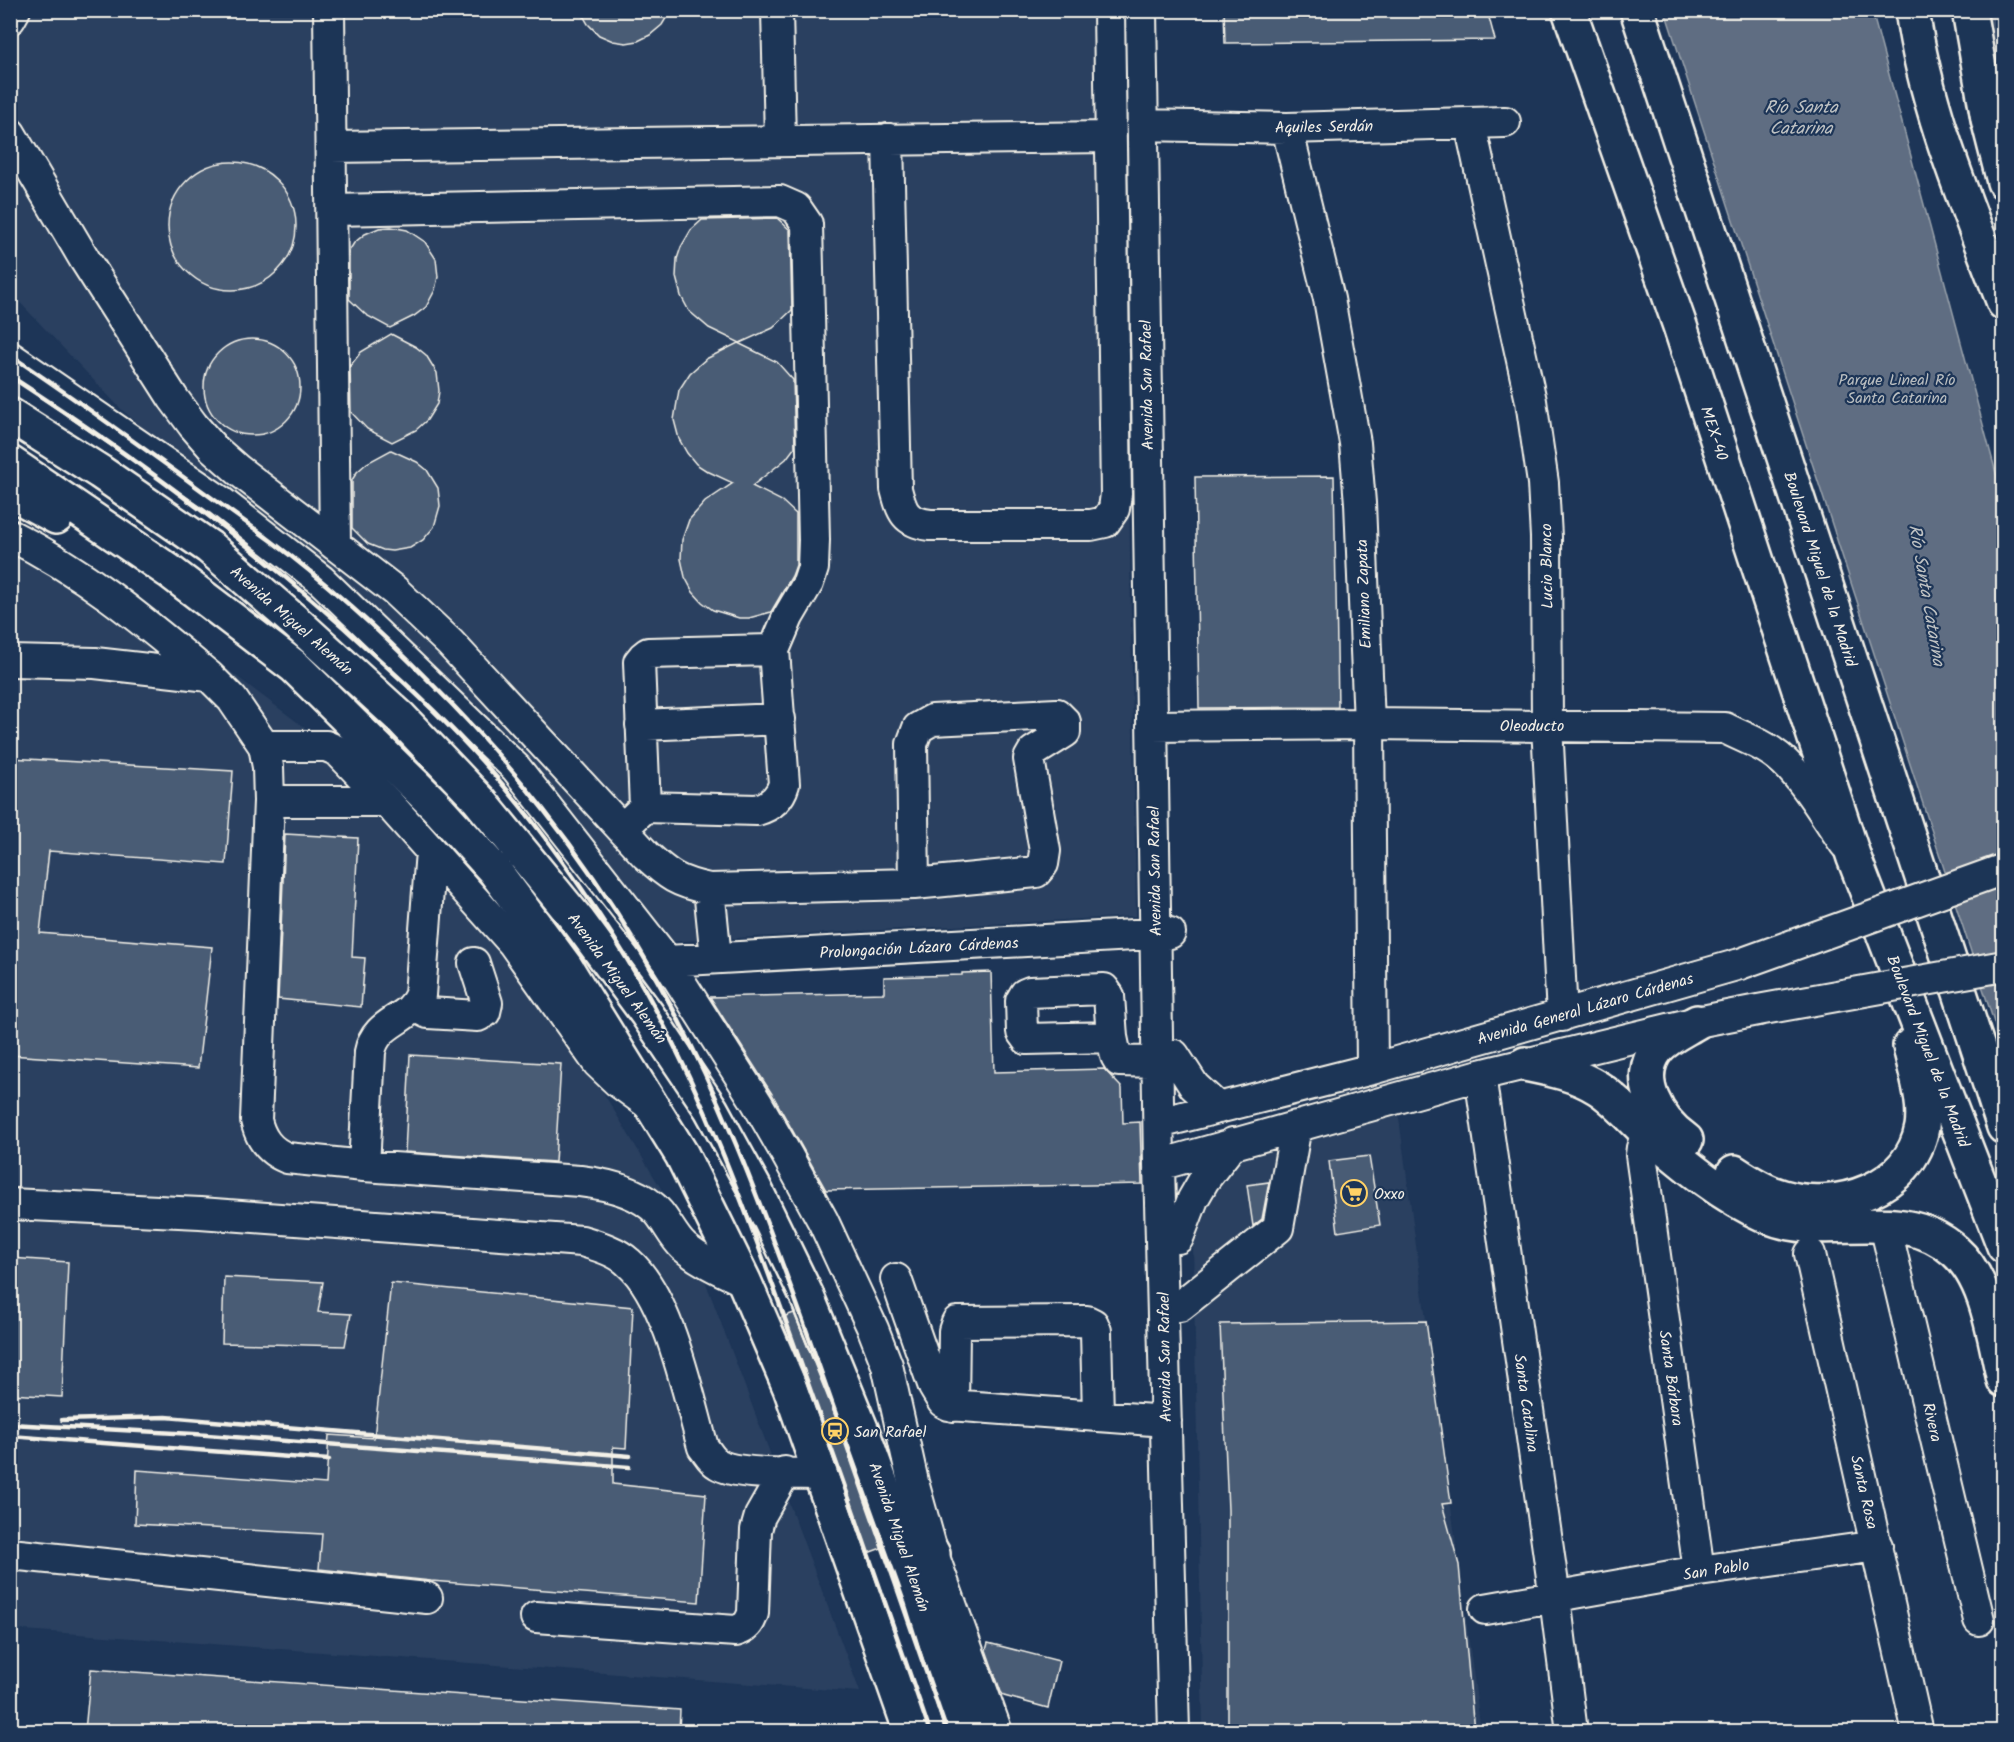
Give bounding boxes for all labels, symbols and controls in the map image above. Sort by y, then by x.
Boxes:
water label: Río Santa Catarina [1764,94,1839,144]
street label: Aquiles Serdán [1275,114,1373,141]
street label: Avenida San Rafael [1134,320,1161,450]
park label: Parque Lineal Río Santa Catarina [1839,368,1955,411]
street label: MEX-40 [1693,403,1734,464]
street label: Boulevard Miguel de la Madrid [1776,469,1863,671]
water label: Río Santa Catarina [1899,522,1953,670]
street label: Lucio Blanco [1534,523,1561,609]
street label: Emiliano Zapata [1350,539,1379,649]
street label: Avenida Miguel Alemán [224,560,358,682]
street label: Oleoducto [1500,714,1564,739]
street label: Avenida San Rafael [1142,806,1169,936]
street label: Avenida Miguel Alemán [561,908,673,1050]
street label: Prolongación Lázaro Cárdenas [819,931,1019,966]
street label: Boulevard Miguel de la Madrid [1879,952,1976,1152]
street label: Avenida General Lázaro Cárdenas [1474,967,1697,1052]
supermarket icon: Oxxo [1339,1178,1369,1208]
place label: Oxxo [1374,1182,1405,1207]
street label: Avenida San Rafael [1152,1292,1179,1422]
street label: Santa Bárbara [1651,1329,1690,1428]
street label: Santa Catalina [1506,1352,1545,1454]
street label: Rivera [1915,1400,1948,1445]
station icon: San Rafael [820,1416,850,1446]
place label: San Rafael [854,1420,927,1445]
street label: Santa Rosa [1843,1453,1884,1532]
street label: Avenida Miguel Alemán [861,1459,936,1616]
street label: San Pablo [1681,1553,1751,1588]

